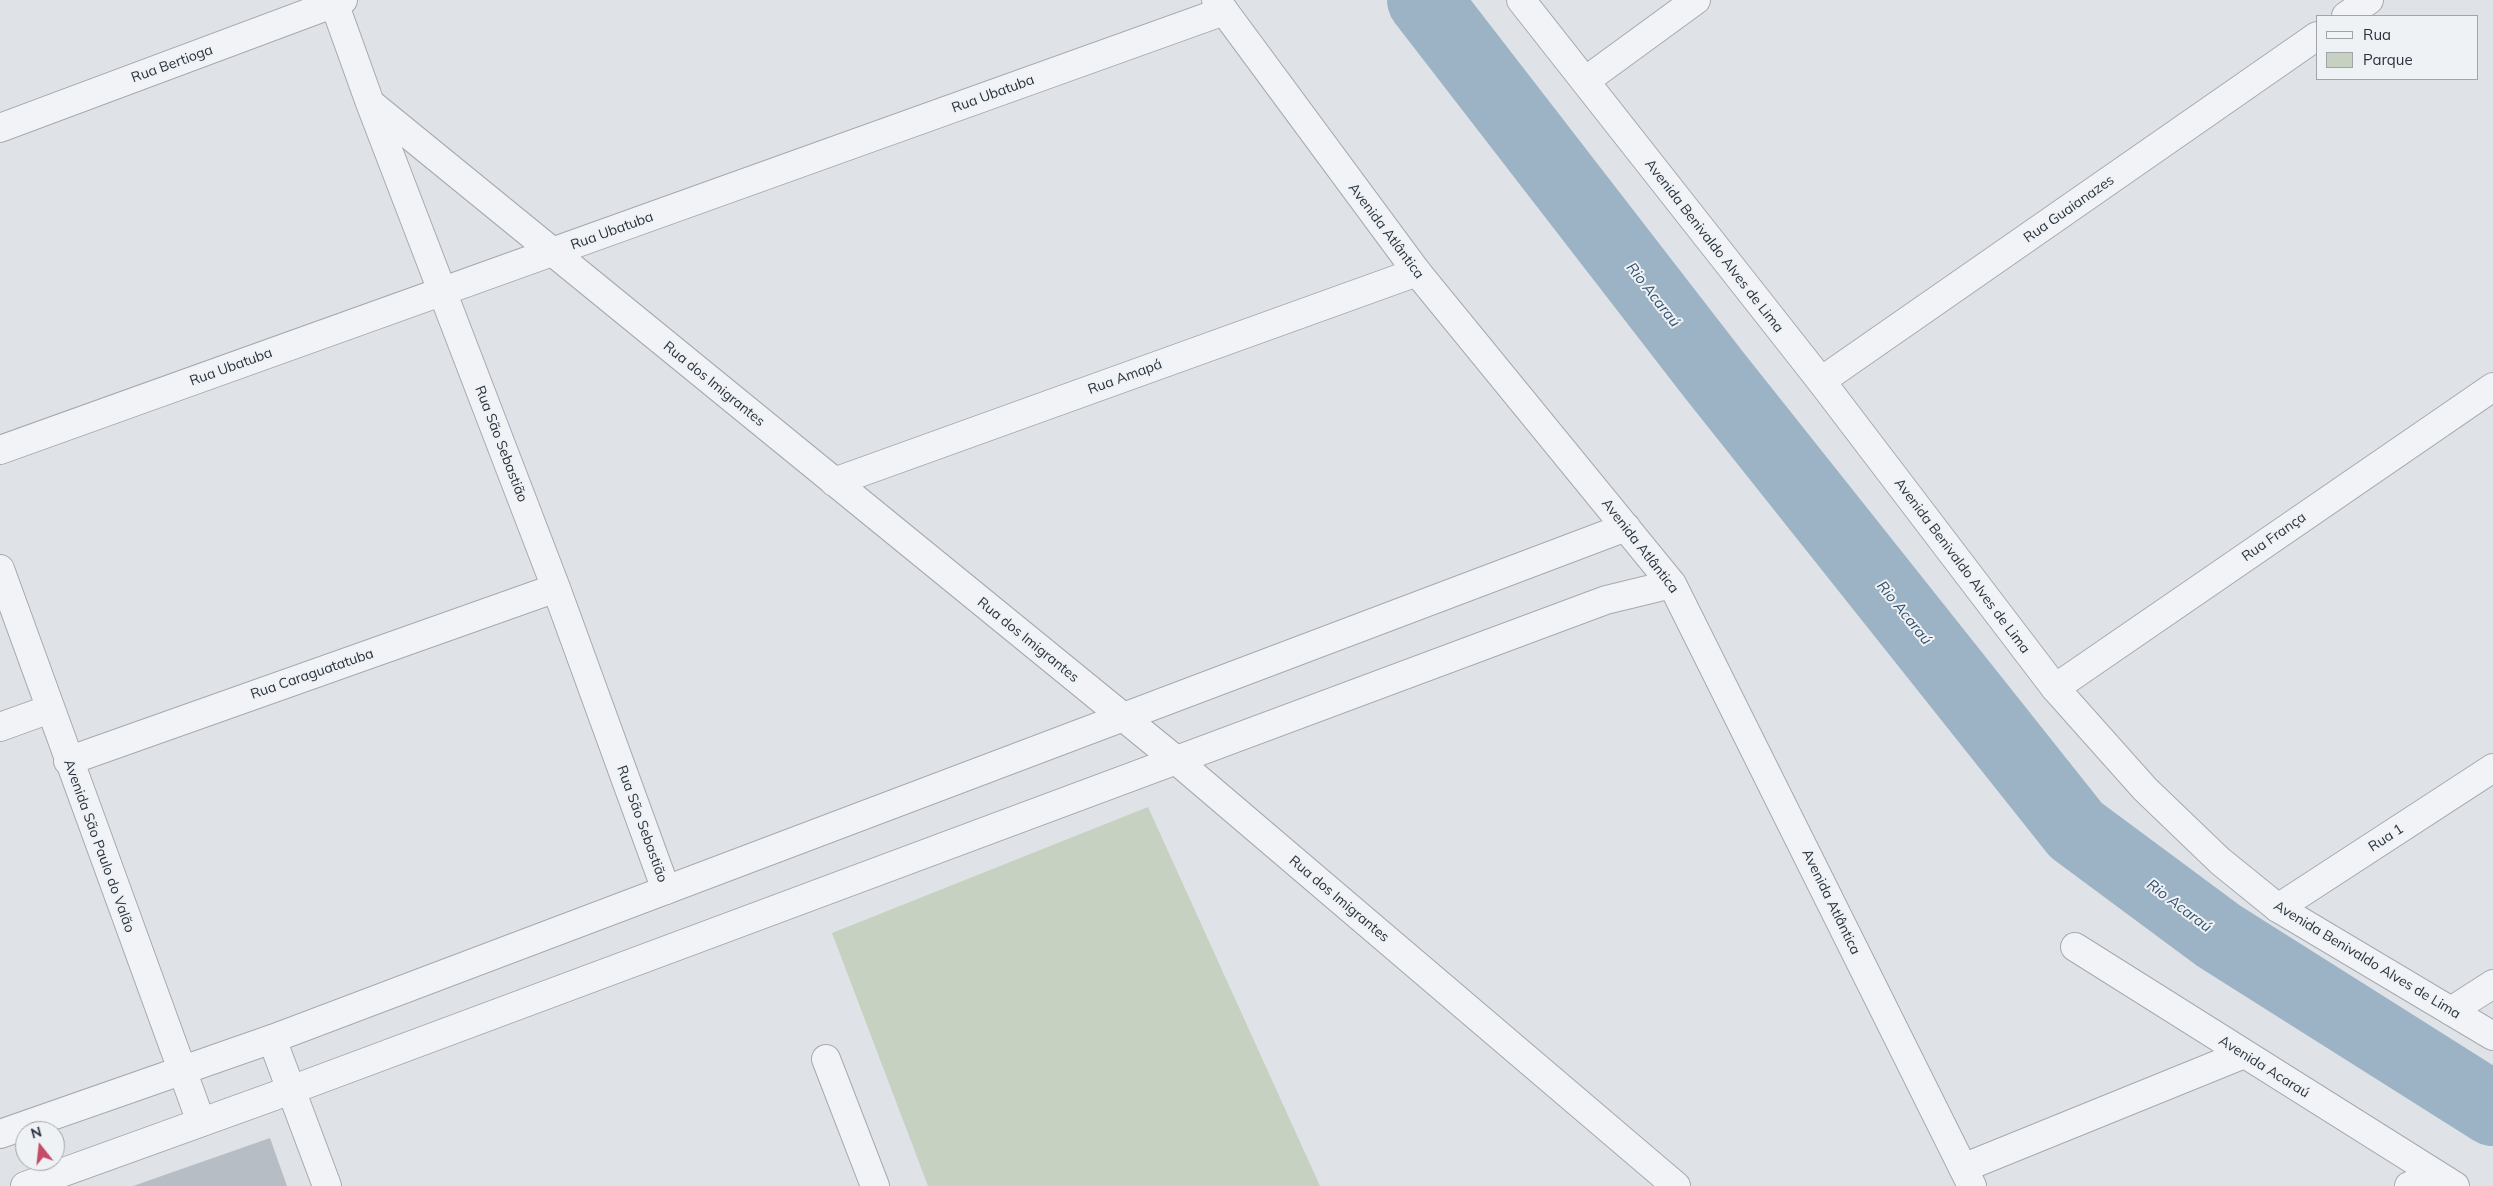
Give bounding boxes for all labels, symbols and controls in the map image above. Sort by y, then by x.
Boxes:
legend [2316,15,2478,80]
text: Rua [2363,25,2391,44]
street label: Rua Bertioga [129,41,215,87]
text: Parque [2363,50,2413,69]
street label: Rua Ubatuba [949,71,1037,117]
street label: Avenida Benivaldo Alves de Lima [1641,156,1787,336]
street label: Rua Guaianazes [2021,172,2117,246]
street label: Avenida Atlântica [1345,180,1427,282]
street label: Rua Ubatuba [568,208,656,254]
water label: Rio Acaraú [1622,259,1684,331]
street label: Rua dos Imigrantes [660,338,768,430]
street label: Rua Ubatuba [187,344,275,390]
street label: Rua Amapá [1086,356,1164,398]
street label: Rua São Sebastião [471,383,531,505]
street label: Avenida Benivaldo Alves de Lima [1891,475,2033,657]
street label: Avenida Atlântica [1598,495,1682,597]
street label: Rua França [2239,509,2309,565]
water label: Rio Acaraú [1873,578,1935,648]
street label: Rua dos Imigrantes [974,594,1082,686]
street label: Rua Caraguatatuba [248,645,376,703]
street label: Avenida São Paulo do Valão [60,757,138,935]
street label: Rua São Sebastião [613,763,671,885]
street label: Rua 1 [2365,821,2407,855]
street label: Avenida Atlântica [1798,846,1864,958]
street label: Rua dos Imigrantes [1286,852,1392,946]
water label: Rio Acaraú [2143,876,2215,936]
street label: Avenida Benivaldo Alves de Lima [2270,897,2464,1023]
street label: Avenida Acaraú [2216,1032,2312,1102]
north arrow [15,1121,65,1171]
text: N [29,1122,44,1143]

